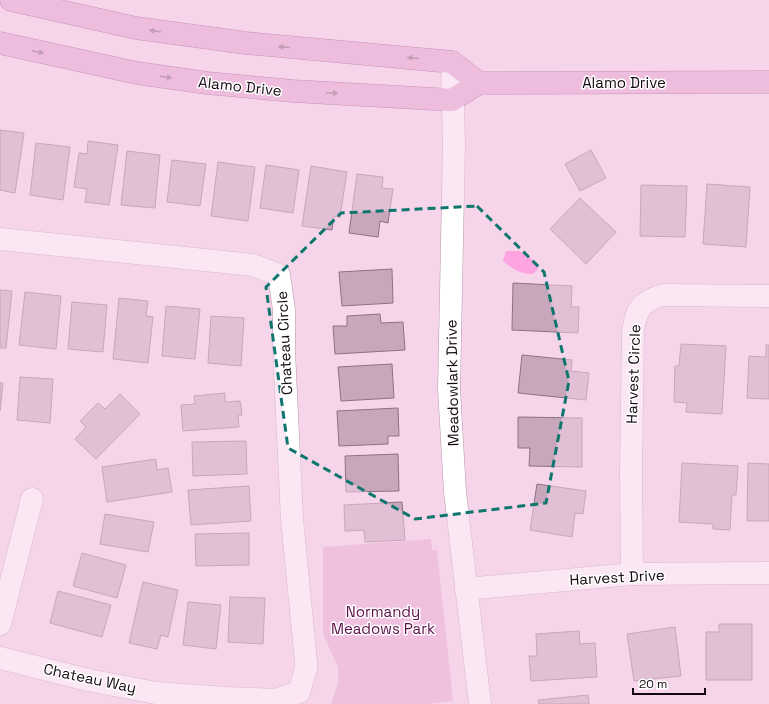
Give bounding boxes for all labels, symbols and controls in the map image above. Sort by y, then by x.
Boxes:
one-way arrow [148,28,161,34]
one-way arrow [277,43,290,50]
one-way arrow [32,49,44,55]
one-way arrow [407,55,419,62]
street label: Alamo Drive [197,72,283,100]
street label: Alamo Drive [582,73,666,92]
one-way arrow [159,74,172,80]
one-way arrow [326,90,338,97]
street label: Chateau Circle [272,290,296,396]
street label: Meadowlark Drive [441,319,463,447]
street label: Harvest Circle [622,324,644,424]
street label: Harvest Drive [569,565,665,589]
park label: Normandy Meadows Park [331,602,435,638]
street label: Chateau Way [42,659,138,697]
scale bar [633,670,705,696]
text: 20 m [639,676,667,692]

